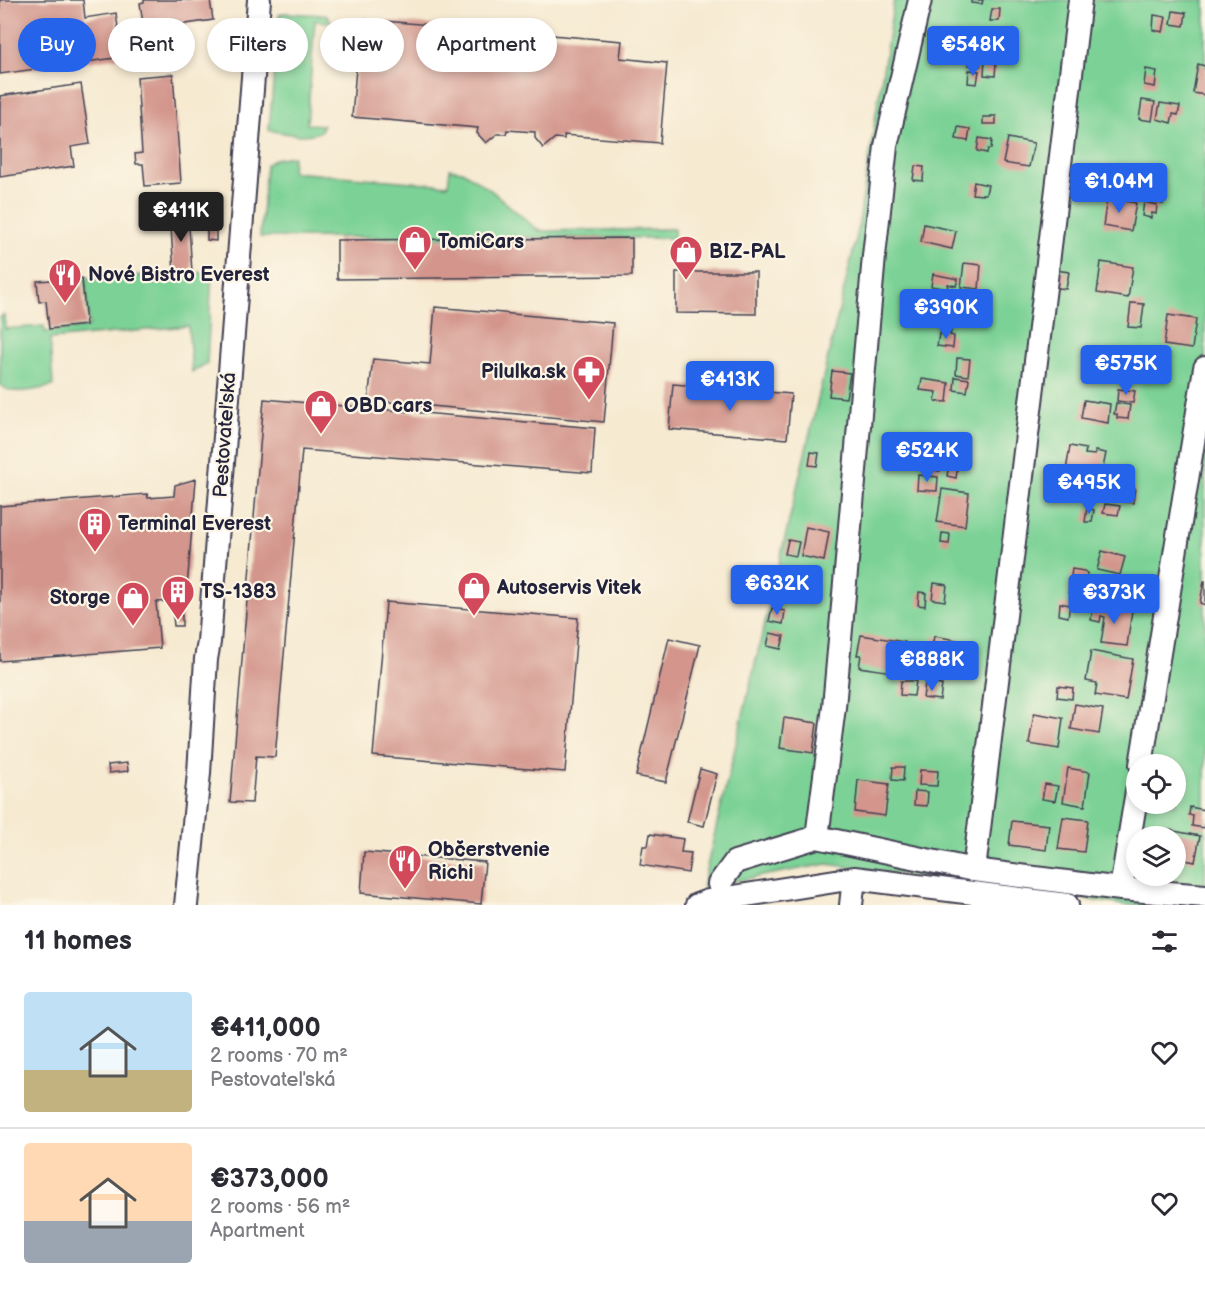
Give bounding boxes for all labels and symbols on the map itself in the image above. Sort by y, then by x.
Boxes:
pin: €548K [931,26,1015,77]
pin: €1.04M [1070,163,1168,214]
pin: €411K [139,192,223,243]
shop icon: TomiCars [397,224,433,271]
place label: TomiCars [438,230,524,254]
shop icon: BIZ-PAL [668,234,704,281]
place label: BIZ-PAL [709,240,786,264]
restaurant icon: Nové Bistro Everest [47,257,83,304]
place label: Nové Bistro Everest [88,263,270,287]
pin: €390K [904,289,988,340]
pin: €575K [1084,345,1168,396]
pharmacy icon: Pilulka.sk [571,354,607,401]
place label: Pilulka.sk [481,360,567,384]
pin: €413K [688,361,772,412]
street label: Pestovateľská [209,372,241,498]
shop icon: OBD cars [303,388,339,435]
place label: OBD cars [344,394,432,418]
pin: €524K [885,432,969,483]
pin: €495K [1047,464,1131,515]
building icon: Terminal Everest [77,506,113,553]
place label: Terminal Everest [118,512,271,536]
pin: €632K [735,565,819,616]
shop icon: Autoservis Vitek [456,570,492,617]
building icon: TS-1383 [160,574,196,621]
pin: €373K [1072,574,1156,625]
place label: Autoservis Vitek [496,576,642,600]
shop icon: Storge [115,580,151,627]
place label: TS-1383 [201,580,277,604]
place label: Storge [50,586,110,610]
pin: €888K [890,641,974,692]
place label: Občerstvenie Richi [428,838,550,885]
restaurant icon: Občerstvenie Richi [387,843,423,890]

